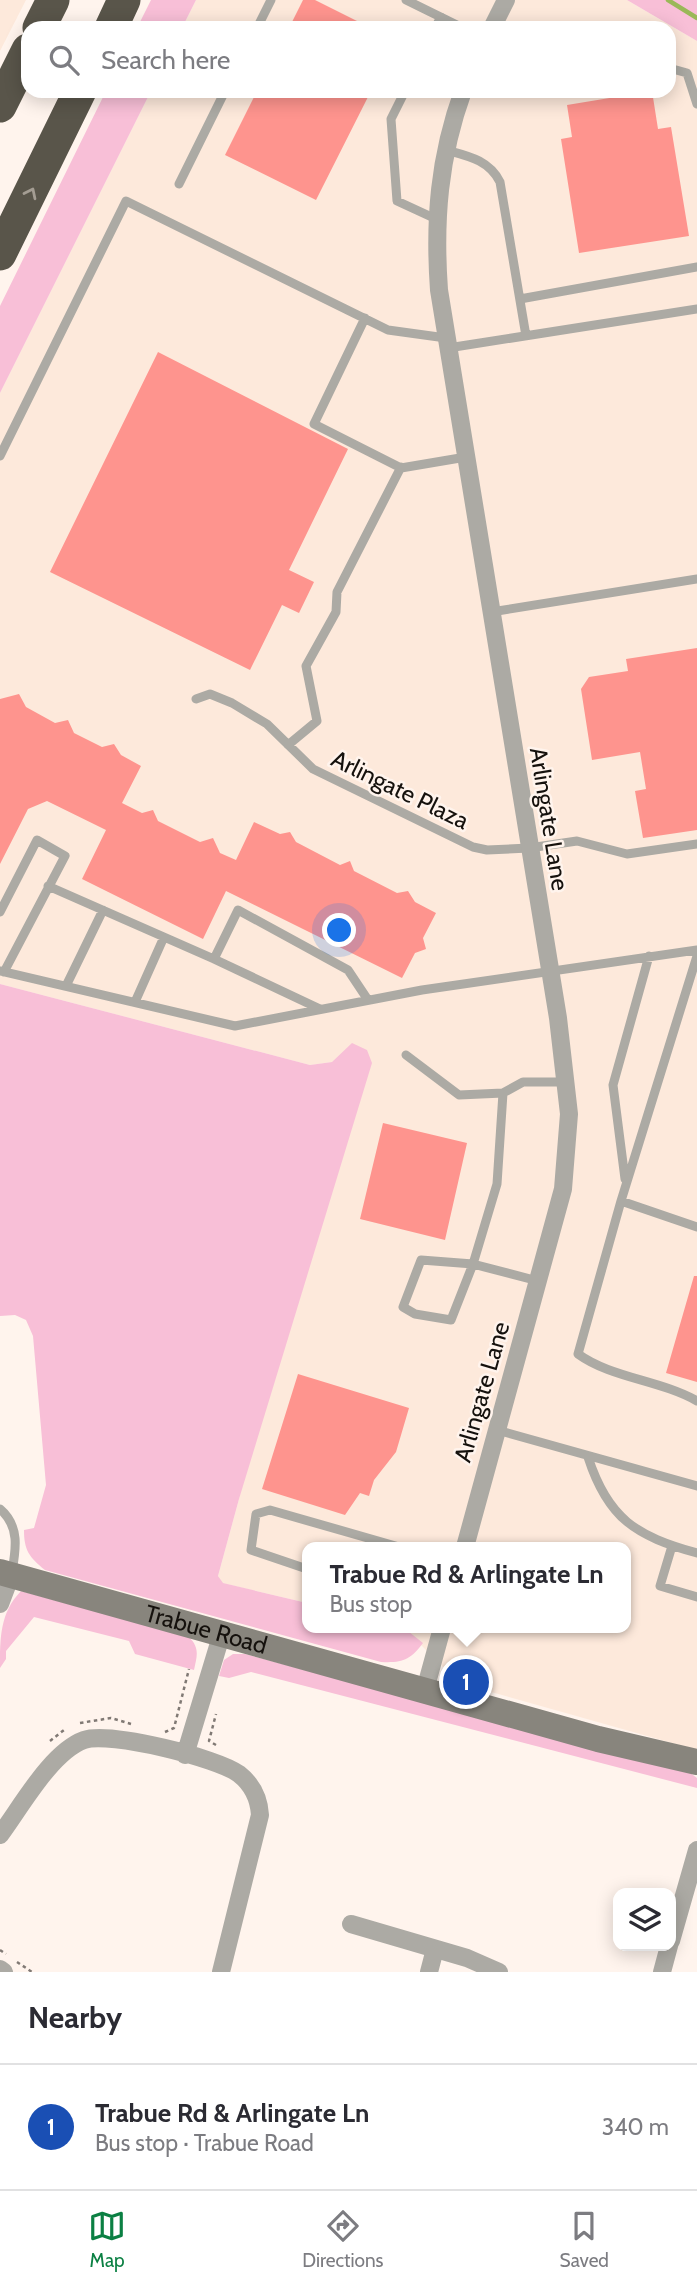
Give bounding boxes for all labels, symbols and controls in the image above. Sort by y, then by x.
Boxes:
search box [21,21,676,98]
icon: search [45,41,83,79]
text: Search here [101,44,230,76]
one-way arrow [22,188,36,200]
street label: Arlingate Plaza [327,744,474,835]
street label: Arlingate Lane [524,745,575,893]
your location [322,913,356,947]
street label: Arlingate Lane [448,1318,515,1465]
popup [302,1542,631,1633]
text: Trabue Rd & Arlingate Ln [329,1558,604,1590]
text: Bus stop [329,1590,412,1618]
street label: Trabue Road [142,1598,271,1660]
pin: 1 [443,1656,489,1708]
map controls [613,1888,676,1951]
button: layers [613,1888,676,1951]
text: Nearby [28,1999,122,2036]
text: Trabue Rd & Arlingate Ln [95,2097,369,2129]
text: 1 [47,2113,55,2141]
text: 340 m [602,2113,669,2141]
text: Bus stop · Trabue Road [95,2129,314,2157]
tab: Map [88,2207,126,2272]
tab: Directions [302,2207,383,2272]
tab: Saved [560,2207,609,2272]

